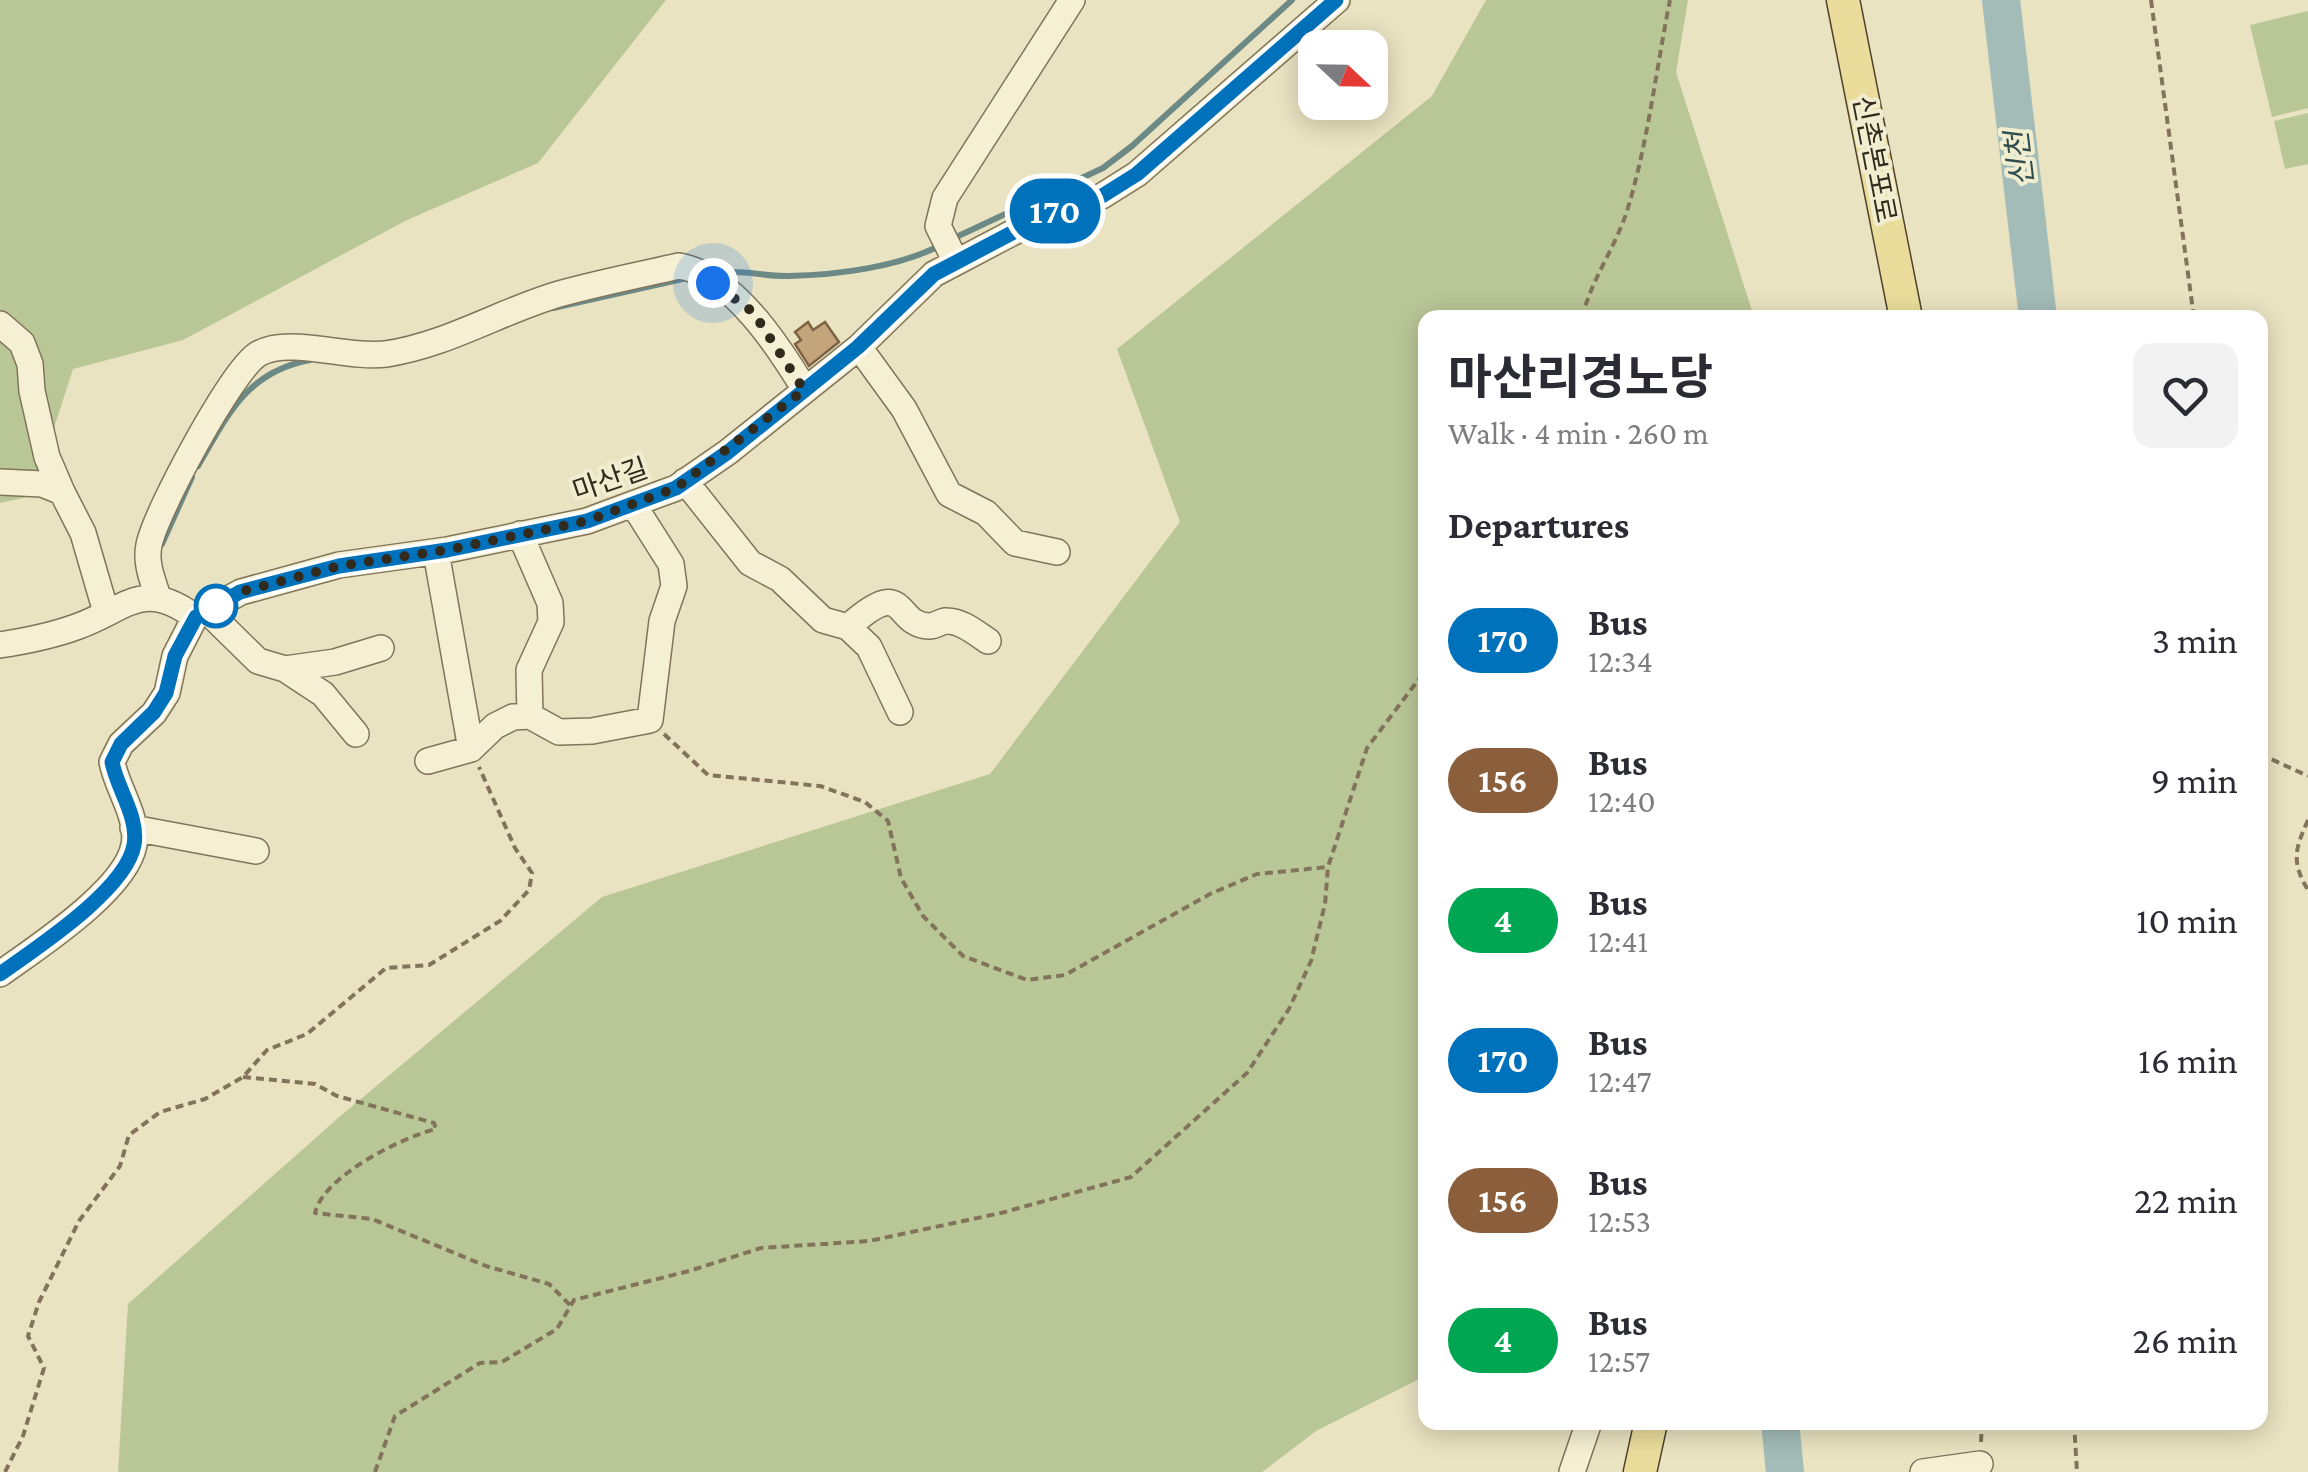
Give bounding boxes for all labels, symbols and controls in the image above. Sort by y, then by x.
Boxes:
north arrow [1298,30,1388,120]
map controls [1298,30,1388,120]
street label: 신촌본포로 [1847,93,1902,225]
water label: 신천 [1999,126,2039,188]
line badge: 170 [998,178,1112,244]
text: 170 [1030,192,1080,231]
your location [688,258,738,308]
button: heart [2133,343,2238,448]
text: 마산리경노당 [1448,351,1713,404]
text: Walk · 4 min · 260 m [1448,415,1709,451]
street label: 마산길 [569,452,652,507]
text: Departures [1448,504,1629,546]
unlabelled marker [195,585,237,627]
text: Bus [1588,601,1647,643]
text: 3 min [2152,619,2238,661]
text: 170 [1478,621,1528,660]
text: 12:34 [1588,643,1653,679]
text: Bus [1588,741,1647,783]
text: 9 min [2151,759,2238,801]
text: 156 [1478,761,1528,800]
text: 12:40 [1588,783,1656,819]
text: Bus [1588,881,1647,923]
text: 10 min [2136,899,2238,941]
text: 4 [1494,901,1512,940]
text: 12:41 [1588,923,1648,959]
text: Bus [1588,1021,1647,1063]
text: 16 min [2138,1039,2238,1081]
text: 170 [1478,1041,1528,1080]
text: 12:47 [1588,1063,1652,1099]
text: Bus [1588,1161,1647,1203]
text: 22 min [2134,1179,2238,1221]
text: 156 [1478,1181,1528,1220]
text: 12:53 [1588,1203,1651,1239]
text: Bus [1588,1301,1647,1343]
text: 26 min [2133,1319,2238,1361]
text: 4 [1494,1321,1512,1360]
text: 12:57 [1588,1343,1650,1379]

